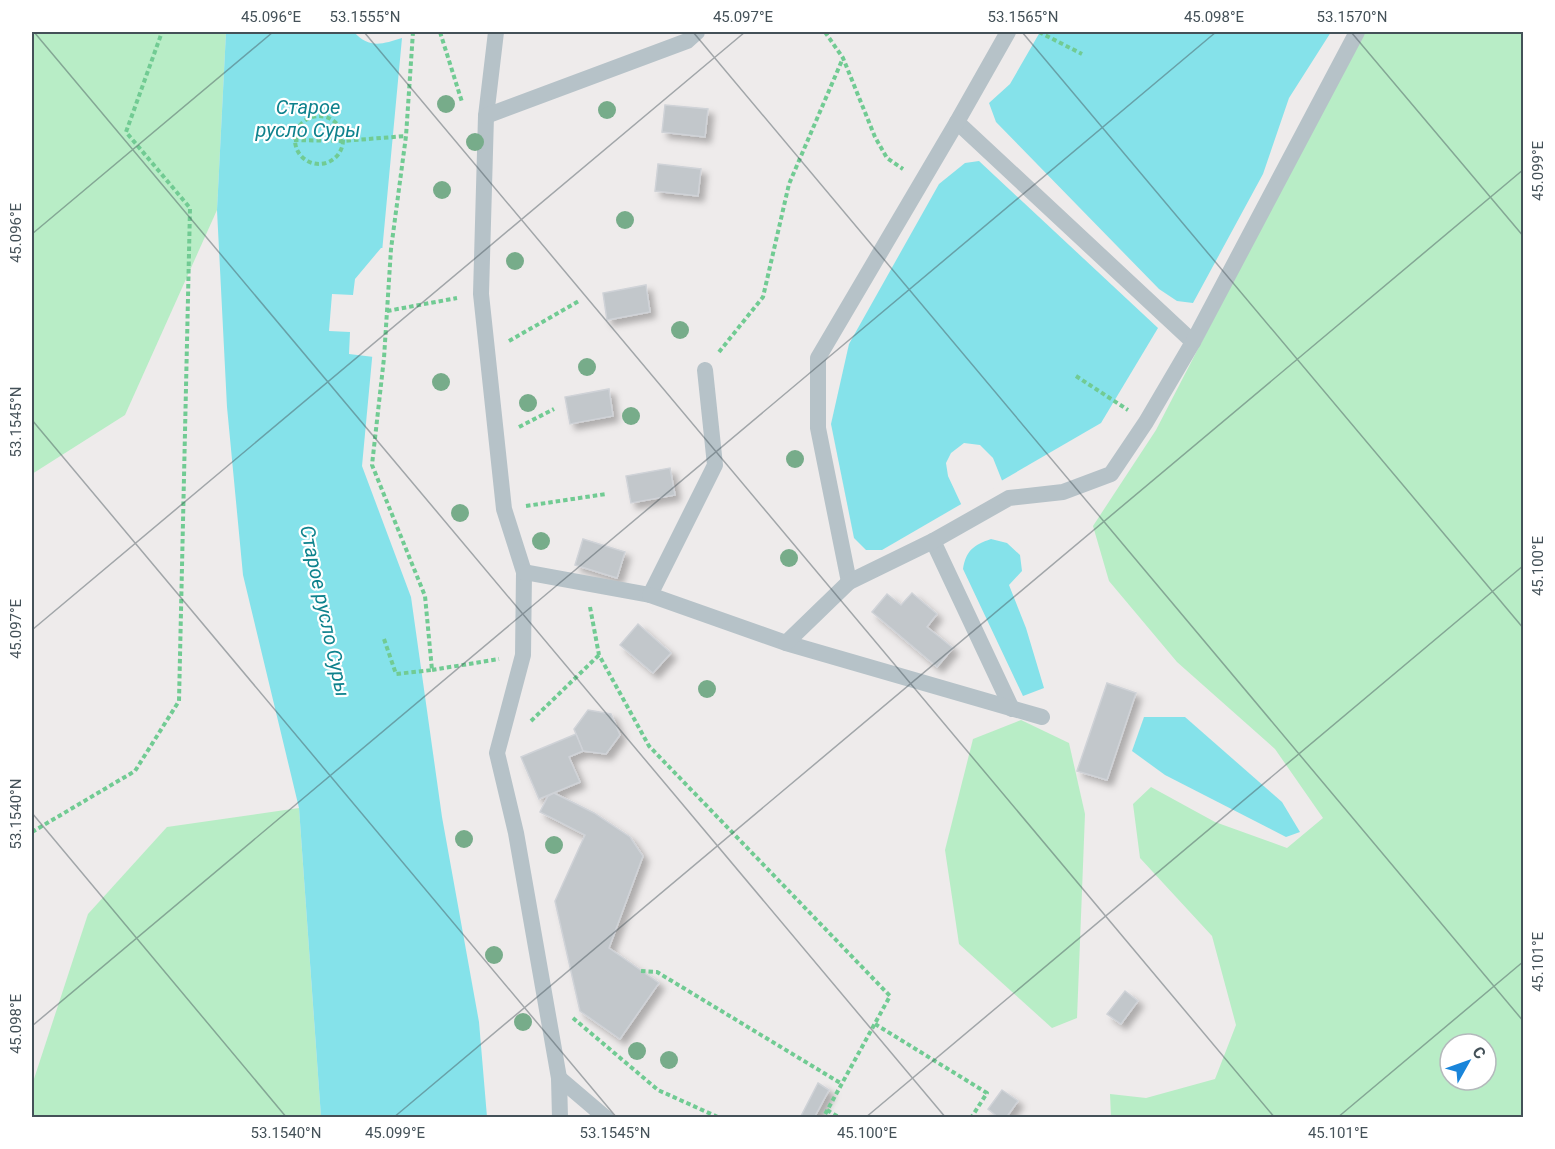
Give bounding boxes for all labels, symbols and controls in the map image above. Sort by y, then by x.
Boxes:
text: 45.096°E [241,8,302,26]
text: 53.1555°N [330,8,400,26]
text: 45.097°E [713,8,774,26]
text: 53.1565°N [988,8,1058,26]
text: 45.098°E [1184,8,1245,26]
text: 53.1570°N [1317,8,1387,26]
water label: Старое русло Суры [254,95,361,142]
text: 45.099°E [1529,140,1547,201]
text: 45.096°E [7,202,25,263]
text: 53.1545°N [7,387,25,457]
water label: Старое русло Суры [295,523,355,699]
text: 45.100°E [1529,535,1547,596]
text: 45.097°E [7,598,25,659]
text: 53.1540°N [7,779,25,849]
text: 45.101°E [1529,931,1547,992]
text: 45.098°E [7,993,25,1054]
north arrow [1438,1032,1498,1092]
text: С [1468,1043,1490,1063]
text: 53.1540°N [251,1124,321,1142]
text: 45.099°E [365,1124,426,1142]
text: 53.1545°N [580,1124,650,1142]
text: 45.100°E [837,1124,898,1142]
text: 45.101°E [1308,1124,1369,1142]

